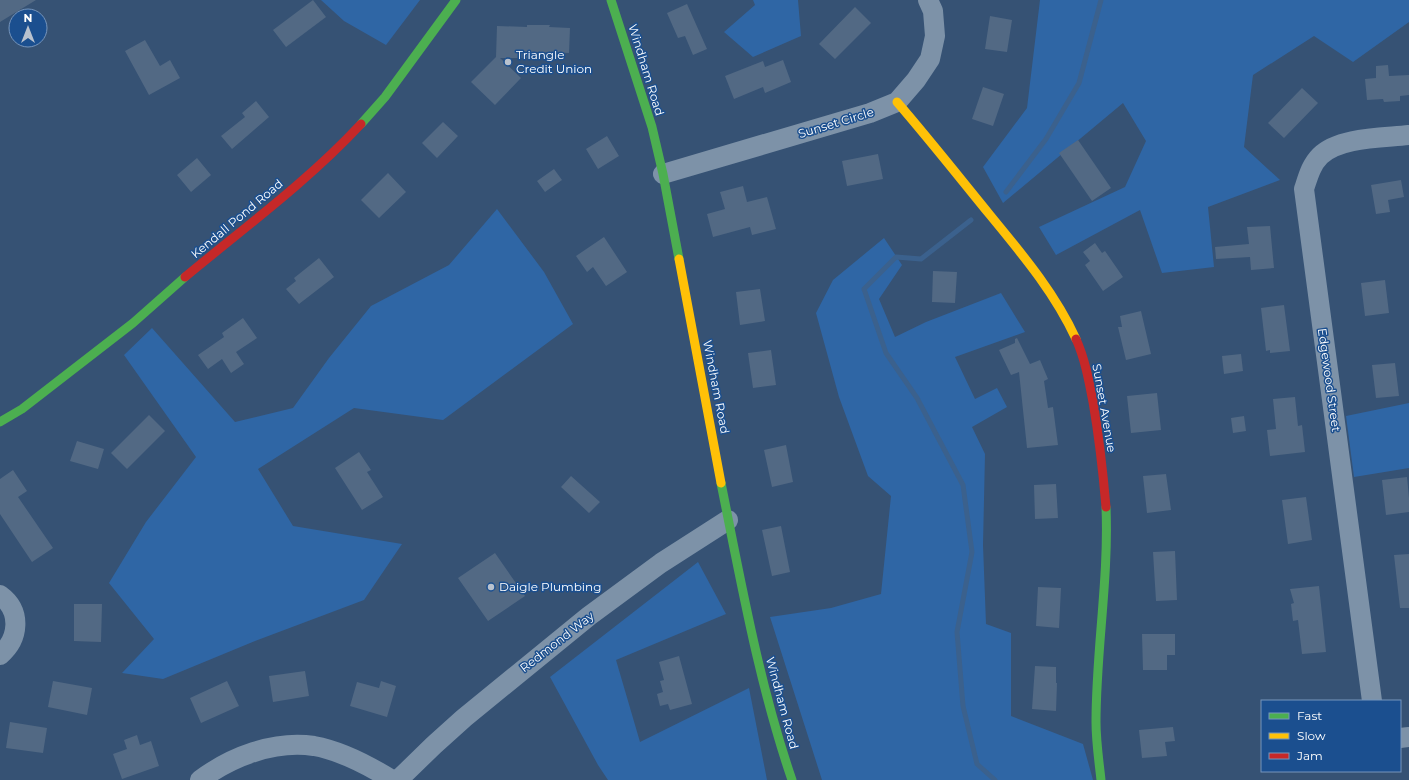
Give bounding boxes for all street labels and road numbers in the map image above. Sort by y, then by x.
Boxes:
street label: Windham Road [625,22,668,117]
street label: Sunset Circle [796,104,875,141]
street label: Kendall Pond Road [188,176,286,261]
street label: Edgewood Street [1315,327,1344,433]
street label: Windham Road [700,339,733,435]
street label: Sunset Avenue [1089,362,1120,454]
street label: Redmond Way [517,608,597,675]
street label: Windham Road [763,655,802,751]

